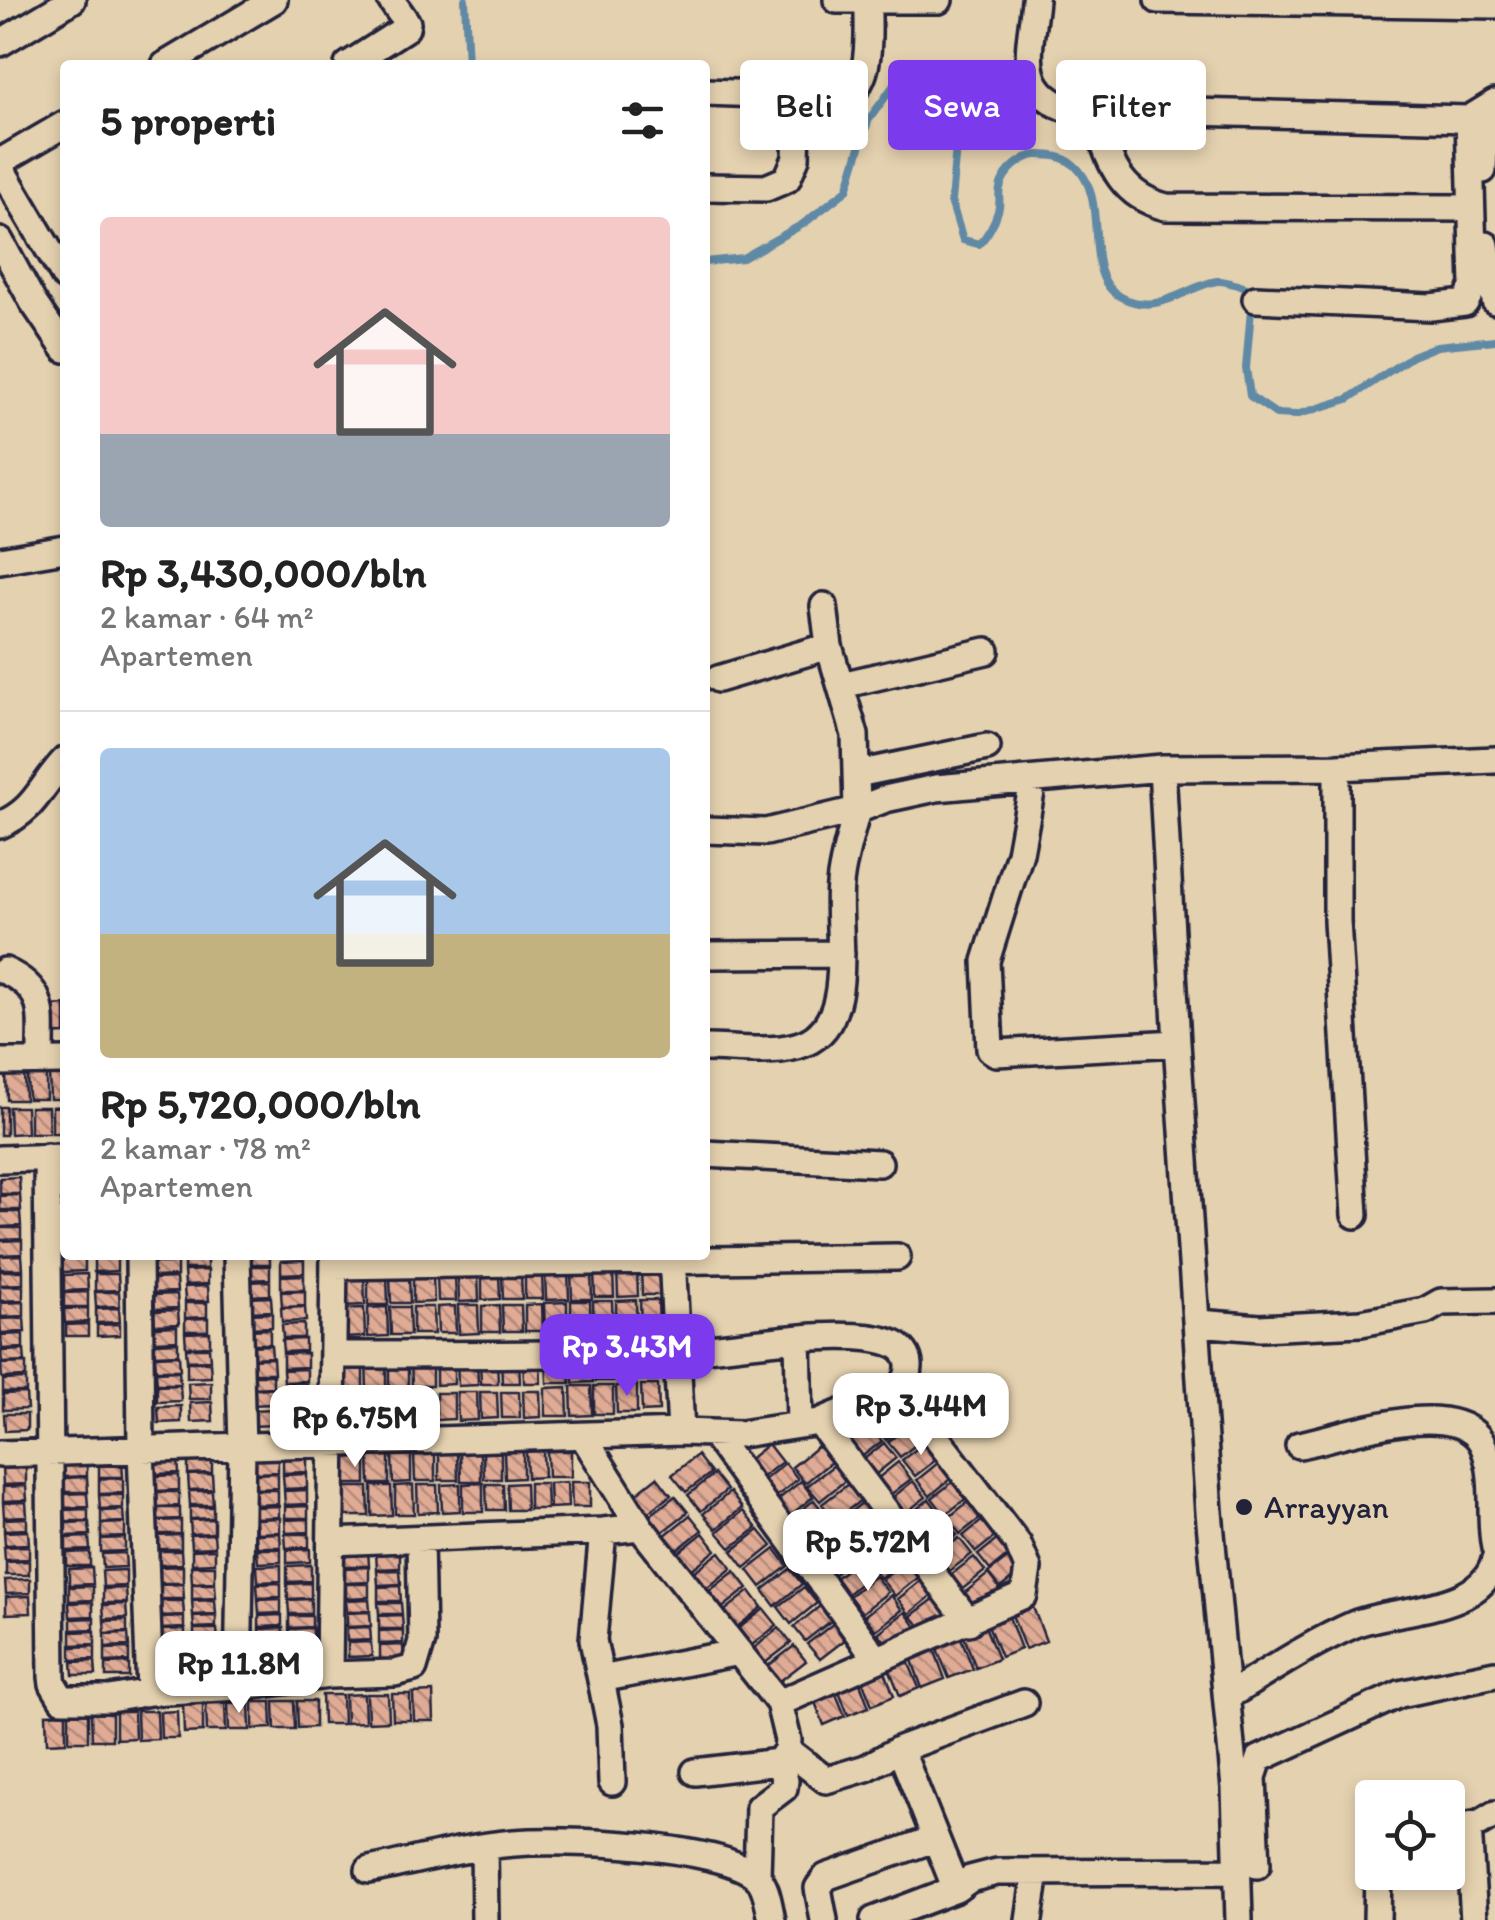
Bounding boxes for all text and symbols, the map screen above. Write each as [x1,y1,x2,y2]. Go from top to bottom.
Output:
chip: Beli [740,60,868,150]
chip: Sewa [888,60,1036,150]
chip: Filter [1056,60,1206,150]
icon: filters [615,93,670,148]
text: 5 properti [100,95,276,146]
icon: home [295,282,475,462]
text: Rp 3,430,000/bln [100,547,427,598]
text: 2 kamar · 64 m² [100,598,314,636]
text: Apartemen [100,636,253,674]
icon: home [295,813,475,993]
text: Rp 5,720,000/bln [100,1078,421,1129]
text: 2 kamar · 78 m² [100,1129,311,1167]
text: Apartemen [100,1167,253,1205]
pin: Rp 3.43M [524,1314,730,1399]
text: Rp 3.43M [562,1327,692,1365]
pin: Rp 3.44M [818,1373,1024,1458]
pin: Rp 6.75M [252,1385,458,1470]
text: Rp 3.44M [855,1386,987,1424]
text: Rp 6.75M [292,1398,418,1436]
place label: Arrayyan [1264,1488,1389,1526]
marker: Arrayyan [1233,1496,1255,1518]
pin: Rp 5.72M [765,1509,971,1594]
text: Rp 5.72M [805,1522,931,1560]
pin: Rp 11.8M [136,1631,342,1716]
text: Rp 11.8M [177,1644,301,1682]
map controls [1355,1780,1465,1890]
button: locate [1355,1780,1465,1890]

